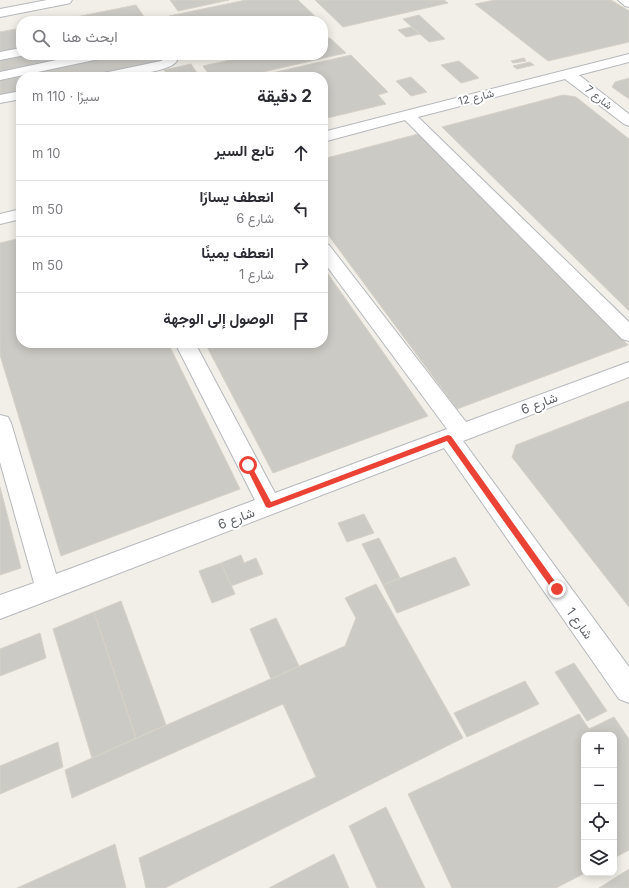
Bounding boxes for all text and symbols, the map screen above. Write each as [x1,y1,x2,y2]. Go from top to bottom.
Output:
search box [16,16,328,60]
icon: search [30,27,52,49]
text: ابحث هنا [62,27,118,46]
street label: شارع 7 [582,82,616,113]
text: 2 دقيقة [257,86,312,106]
street label: شارع 12 [457,86,496,109]
text: سيرًا · 110 m [32,88,99,104]
text: تابع السير [215,141,274,160]
icon: ahead [290,142,312,164]
text: 10 m [32,145,61,161]
text: انعطف يسارًا [199,187,274,206]
icon: left [290,198,312,220]
text: 50 m [32,201,63,217]
text: شارع 6 [236,210,274,226]
text: انعطف يمينًا [201,243,274,262]
icon: right [290,254,312,276]
text: 50 m [32,257,63,273]
text: شارع 1 [239,266,274,282]
text: الوصول إلى الوجهة [163,309,274,328]
icon: arrive [290,310,312,332]
street label: شارع 6 [518,389,560,419]
route start [239,456,257,474]
street label: شارع 6 [215,504,257,534]
route end [548,580,566,598]
street label: شارع 1 [562,604,597,643]
map controls [581,732,617,876]
button: + [581,732,617,768]
button: − [581,768,617,804]
button: locate [581,804,617,840]
button: layers [581,840,617,876]

